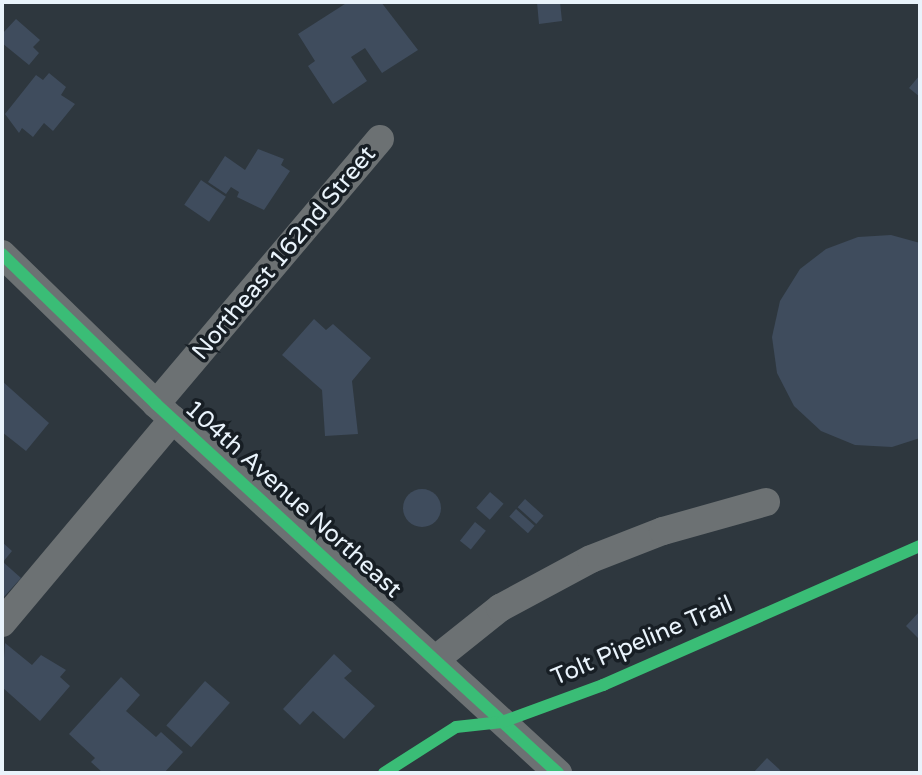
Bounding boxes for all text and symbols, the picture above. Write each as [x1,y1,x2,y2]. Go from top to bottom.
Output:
street label: Northeast 162nd Street [186,140,382,366]
street label: 104th Avenue Northeast [179,394,407,604]
street label: Tolt Pipeline Trail [547,590,737,692]

